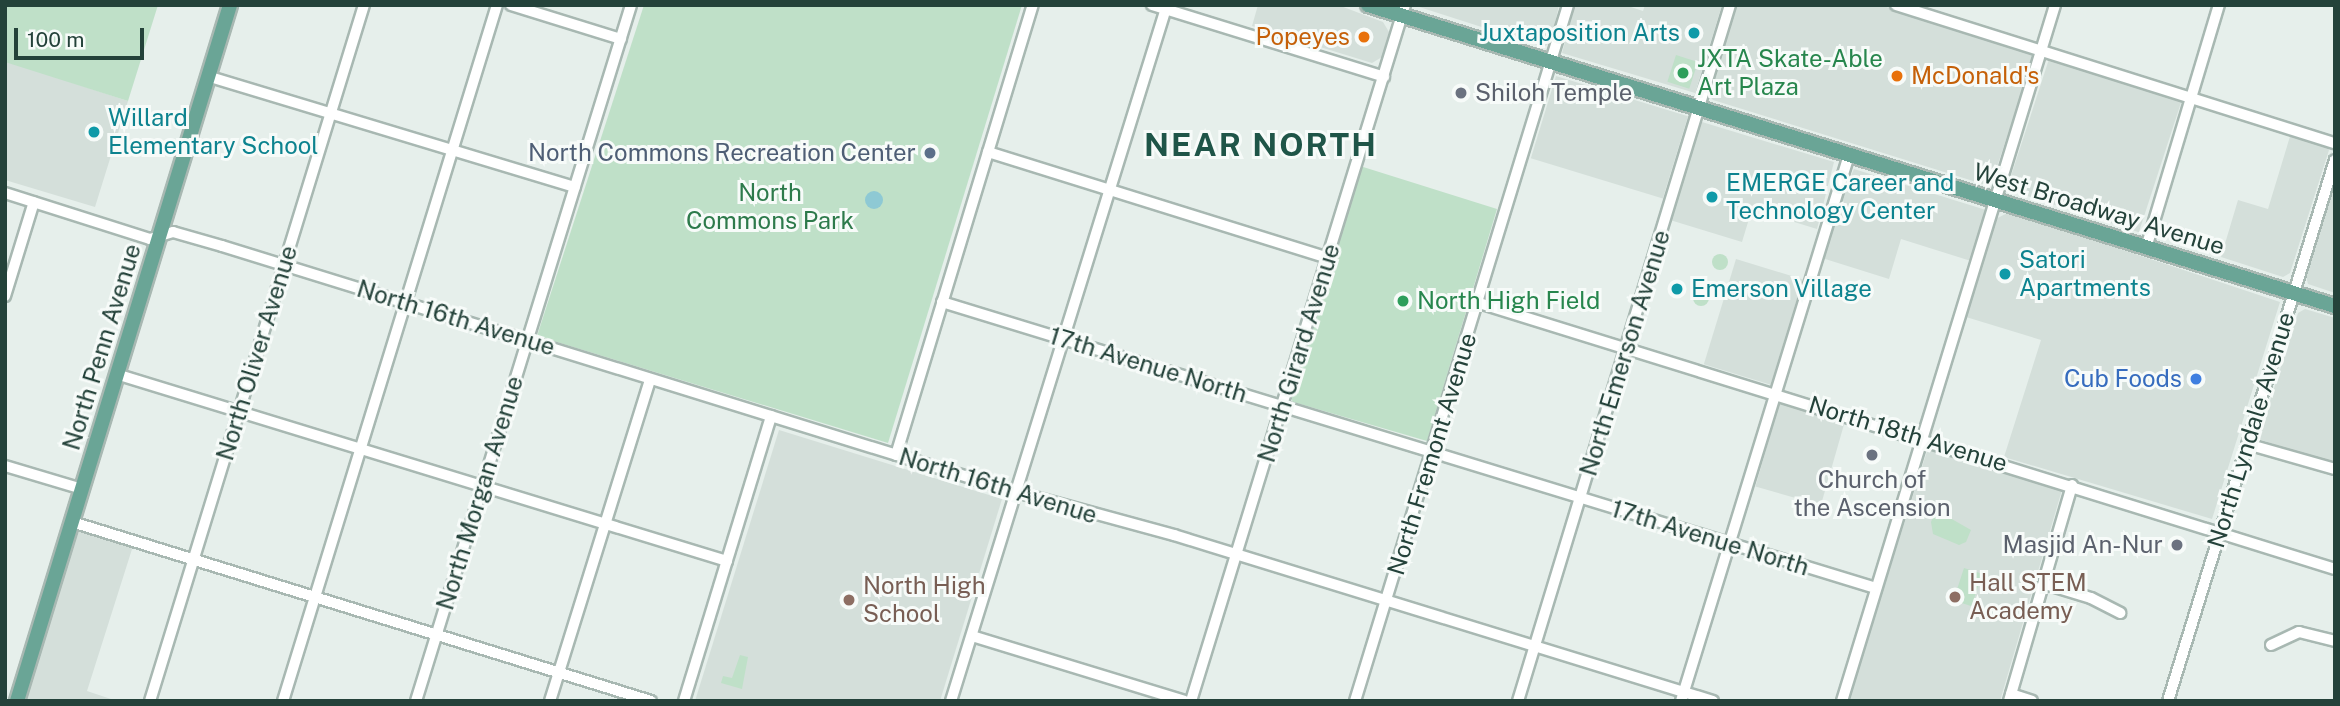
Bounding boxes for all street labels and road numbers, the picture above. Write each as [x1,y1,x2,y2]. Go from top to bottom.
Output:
street label: West Broadway Avenue [1970,157,2228,261]
street label: North Emerson Avenue [1574,227,1676,479]
street label: North Penn Avenue [57,240,147,454]
street label: North Girard Avenue [1252,240,1346,466]
street label: North Oliver Avenue [211,242,303,464]
street label: North 16th Avenue [353,274,559,362]
street label: North Lyndale Avenue [2201,309,2301,551]
street label: 17th Avenue North [1046,321,1250,409]
street label: North Fremont Avenue [1381,329,1483,579]
street label: North Morgan Avenue [431,373,529,613]
street label: North 18th Avenue [1805,390,2011,478]
street label: North 16th Avenue [895,442,1101,530]
street label: 17th Avenue North [1608,494,1812,582]

